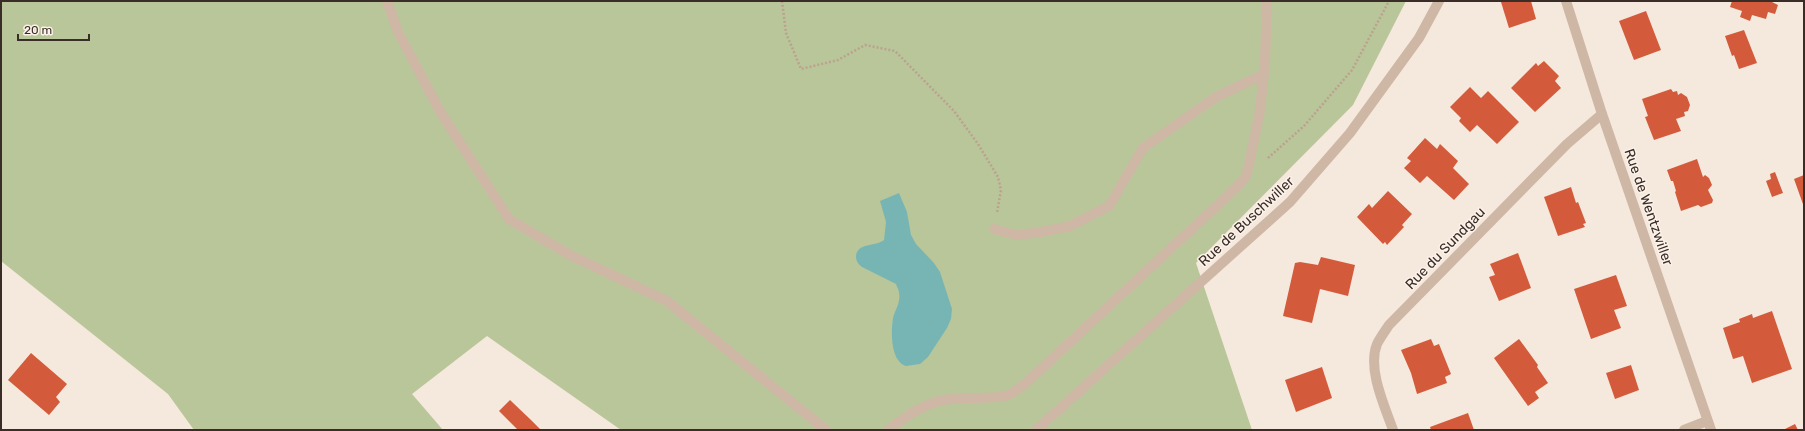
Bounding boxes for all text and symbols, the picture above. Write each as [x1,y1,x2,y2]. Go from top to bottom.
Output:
scale bar [18,16,89,42]
text: 20 m [24,23,52,37]
street label: Rue de Wentzwiller [1621,146,1677,269]
street label: Rue de Buschwiller [1195,172,1298,270]
street label: Rue du Sundgau [1402,204,1489,293]

